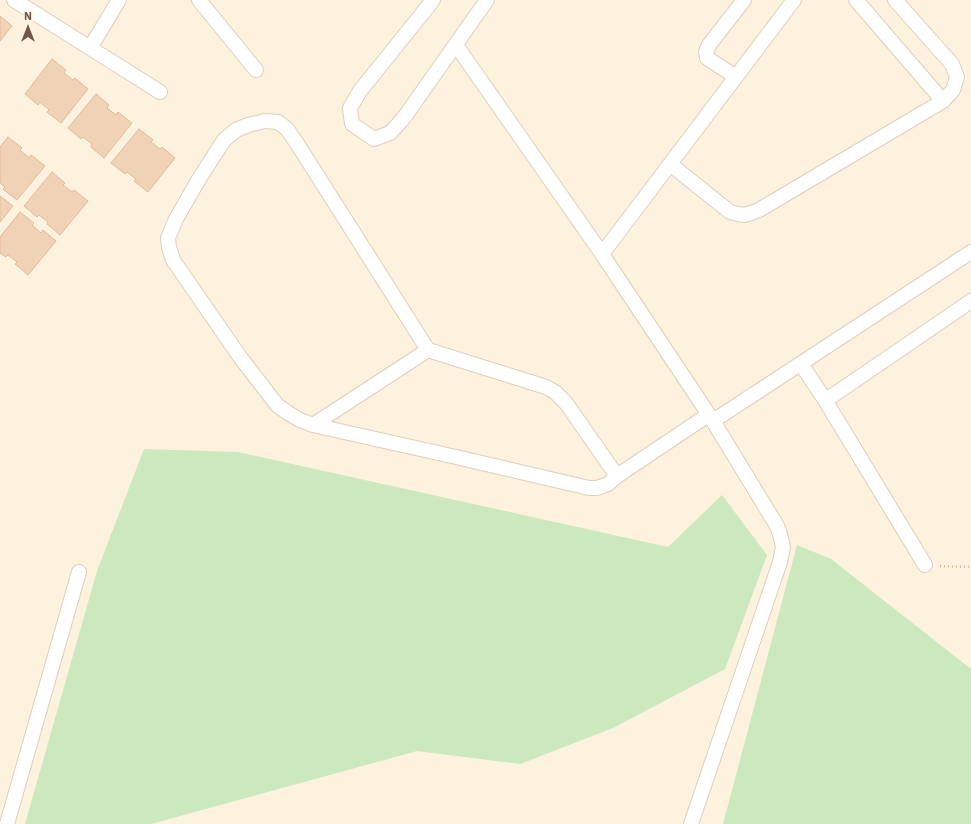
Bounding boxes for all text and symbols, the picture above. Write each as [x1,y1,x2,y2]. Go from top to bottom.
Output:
north arrow [8,8,48,48]
text: N [24,9,32,23]

